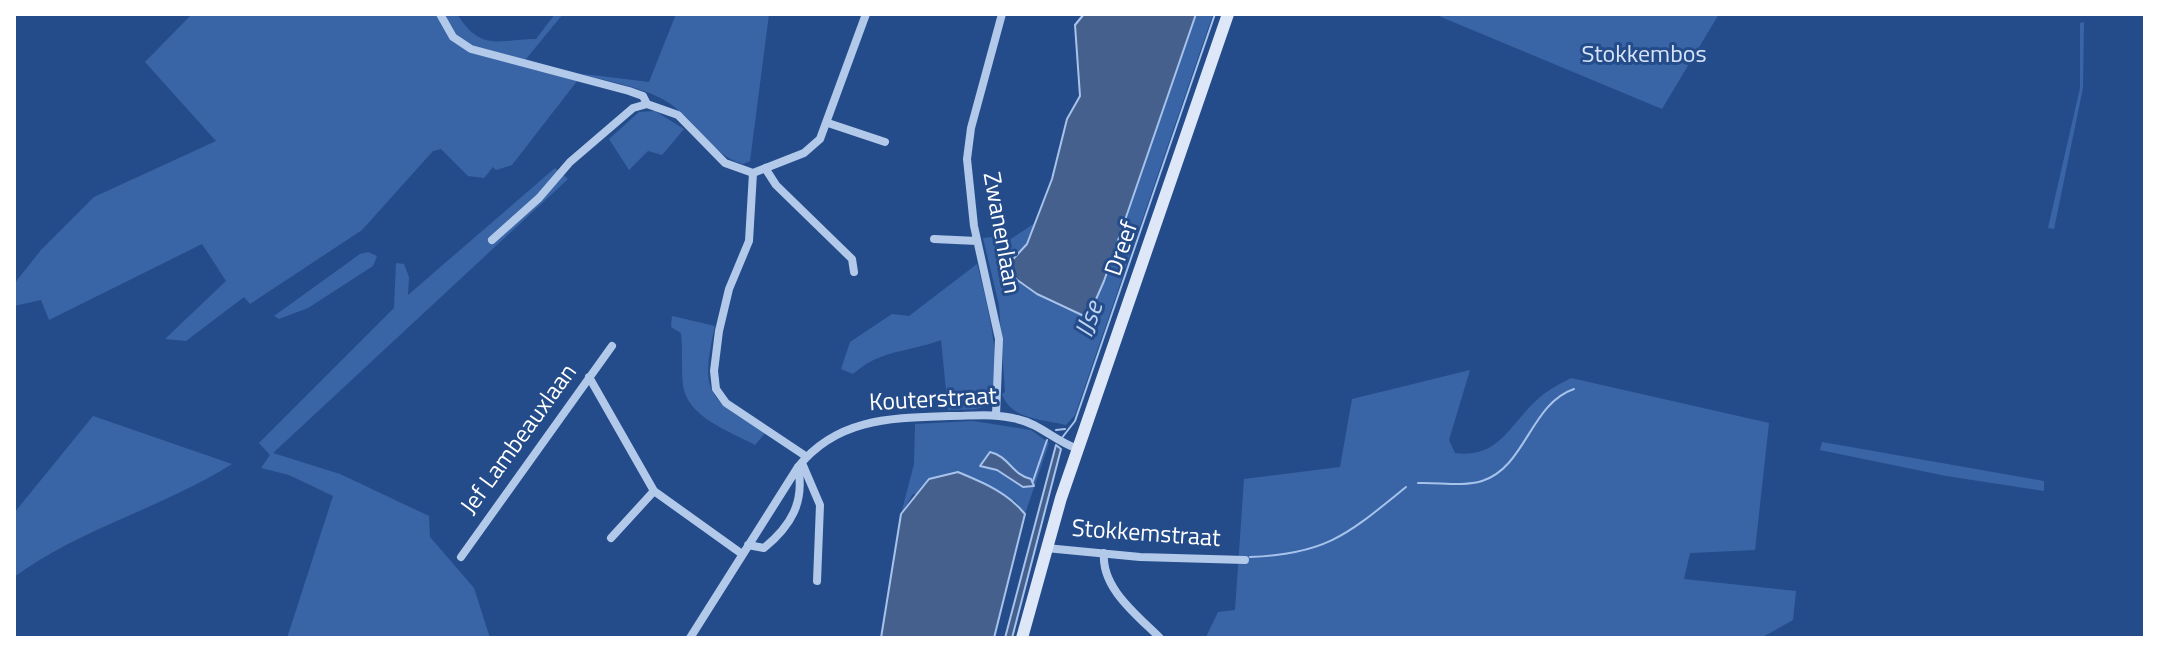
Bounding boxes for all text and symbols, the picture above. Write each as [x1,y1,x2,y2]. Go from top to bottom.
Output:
park label: Stokkembos [1581,42,1707,70]
street label: Zwanenlaan [975,170,1025,296]
street label: Dreef [1100,218,1146,280]
water label: IJse [1070,298,1112,342]
street label: Jef Lambeauxlaan [456,359,584,521]
street label: Kouterstraat [868,383,998,419]
street label: Stokkemstraat [1071,515,1221,555]

